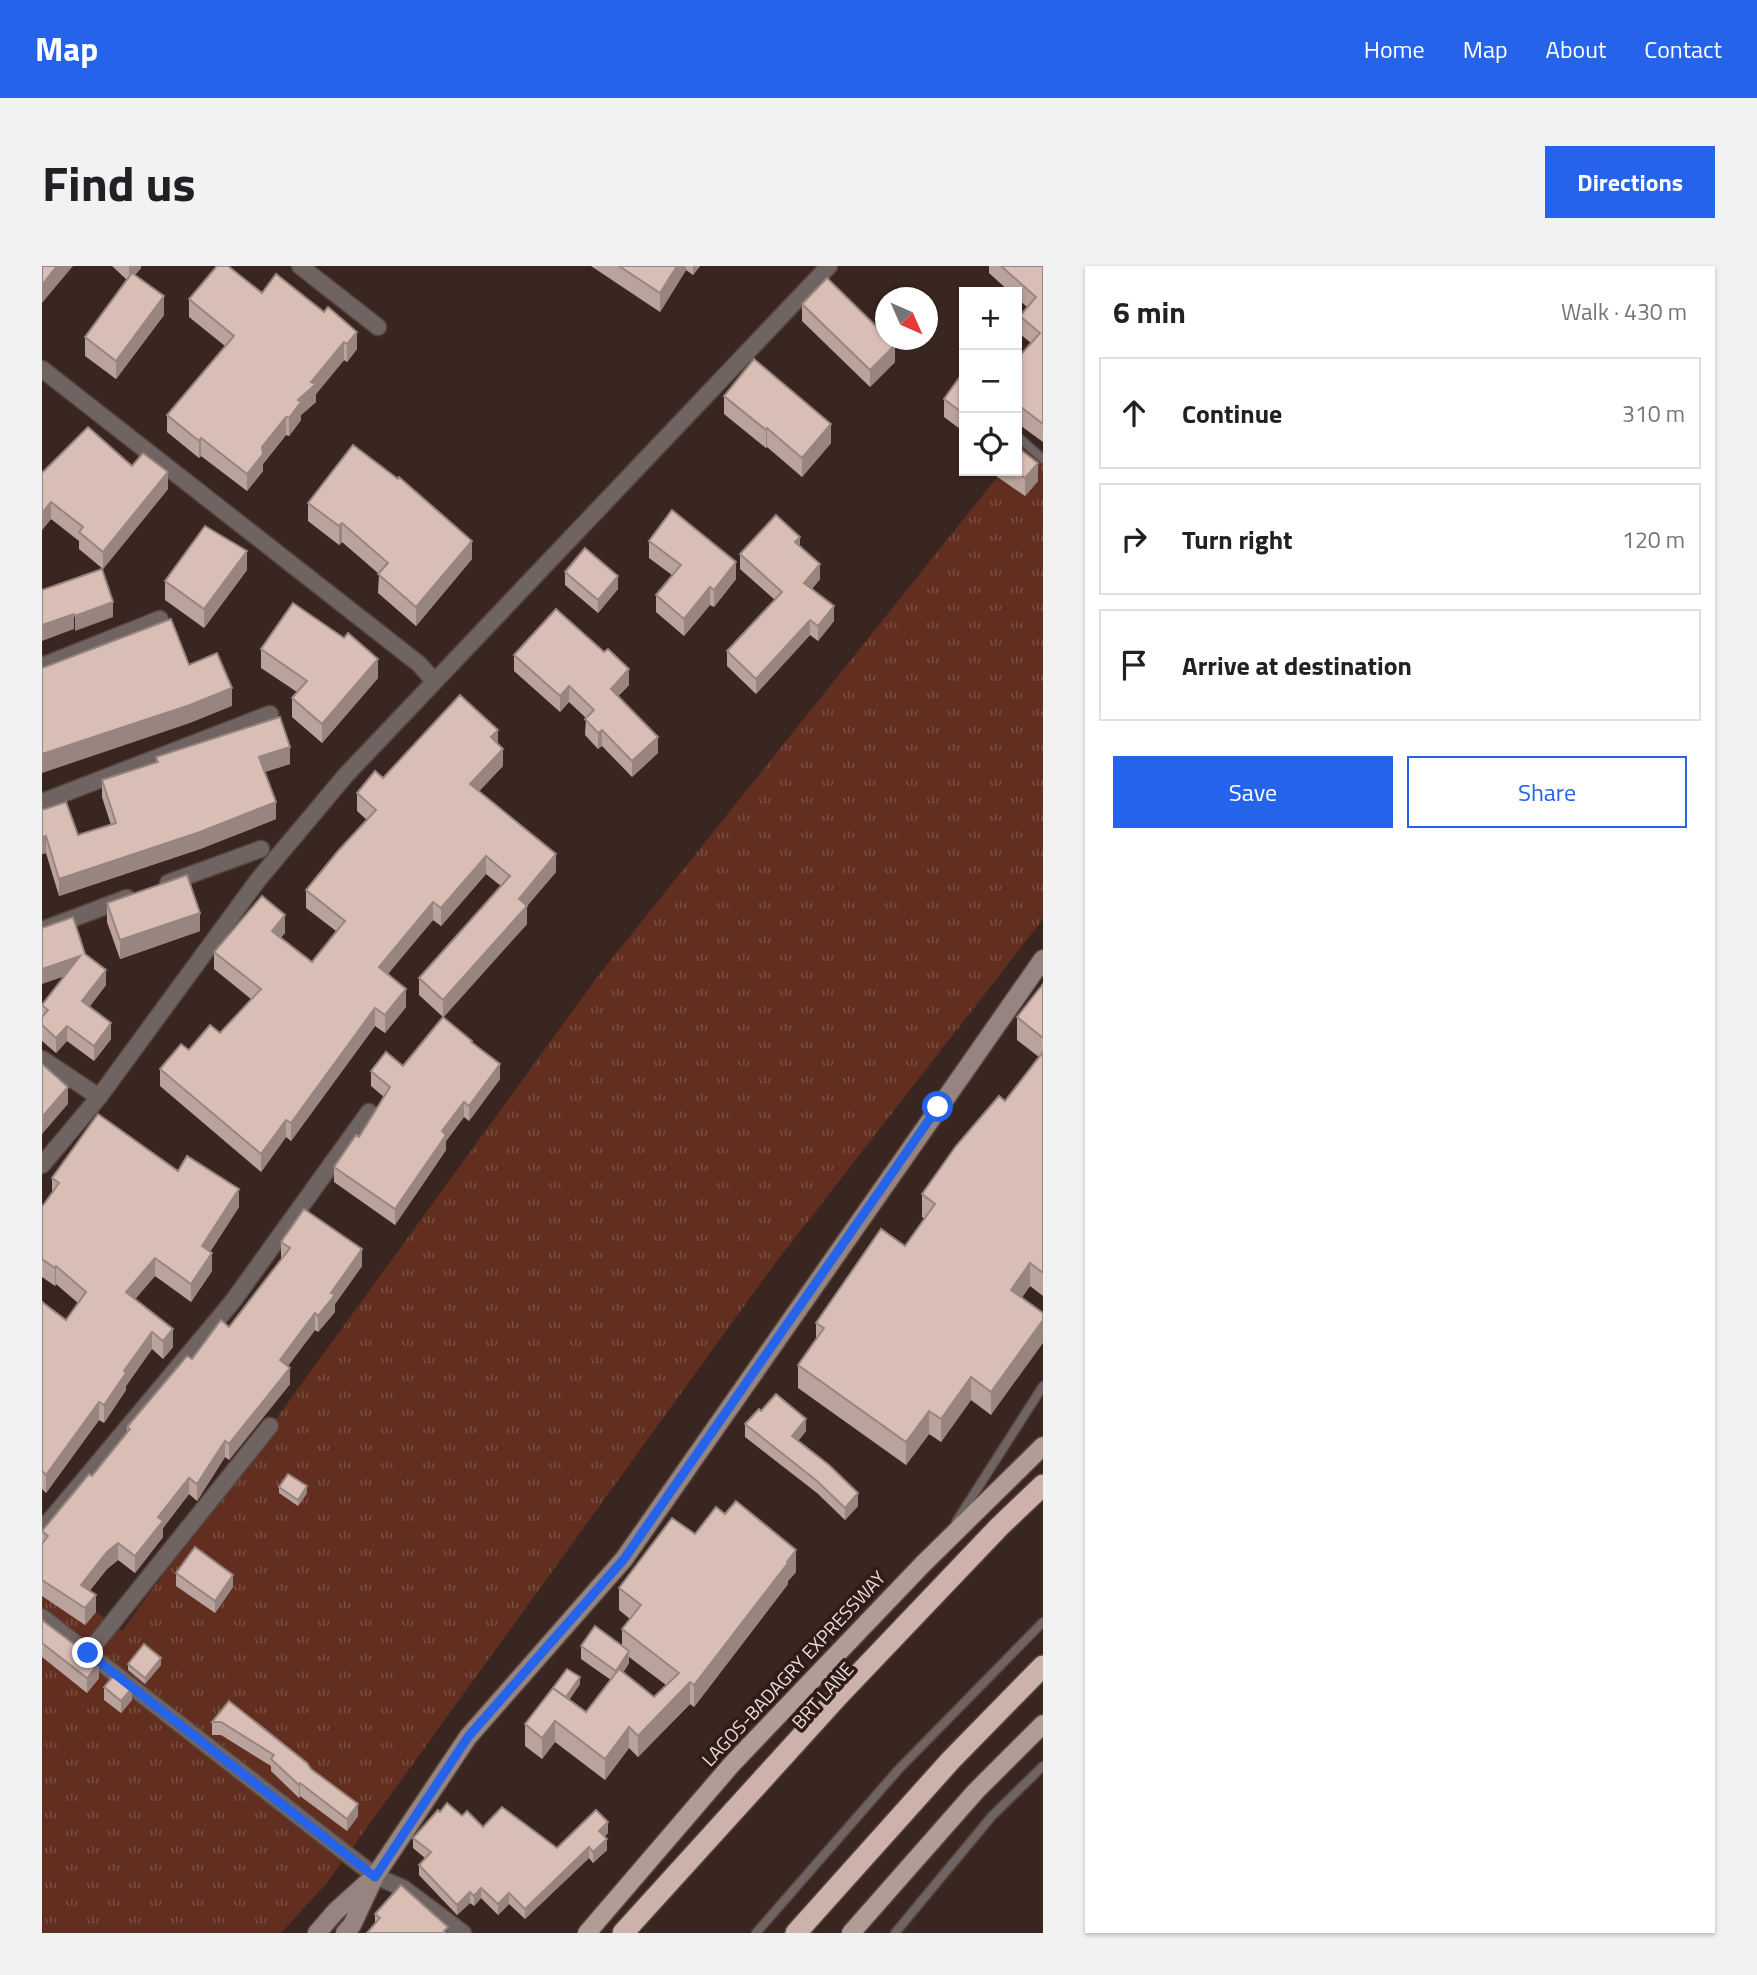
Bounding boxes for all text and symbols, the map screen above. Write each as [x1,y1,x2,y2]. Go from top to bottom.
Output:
text: Map [35,24,98,74]
text: Home [1364,31,1425,67]
text: Map [1463,31,1508,67]
text: About [1546,31,1606,67]
text: Contact [1644,31,1722,67]
text: Find us [42,145,196,220]
button: Directions [1545,146,1715,218]
north arrow [875,287,938,350]
map controls [959,287,1022,476]
button: + [959,287,1022,350]
text: 6 min [1113,289,1186,335]
text: Walk · 430 m [1561,294,1687,329]
button: − [959,350,1022,413]
icon: ahead [1115,394,1153,432]
text: Continue [1182,394,1282,433]
text: 310 m [1622,396,1685,431]
button: locate [959,413,1022,476]
icon: right [1115,520,1153,558]
text: Turn right [1182,520,1293,559]
text: 120 m [1622,522,1685,557]
icon: arrive [1115,646,1153,684]
text: Arrive at destination [1182,646,1412,685]
button: Save [1113,756,1393,828]
button: Share [1407,756,1687,828]
route start [922,1091,953,1122]
street label: LAGOS-BADAGRY EXPRESSWAY [694,1563,892,1772]
route end [72,1637,103,1668]
street label: BRT LANE [784,1655,860,1735]

